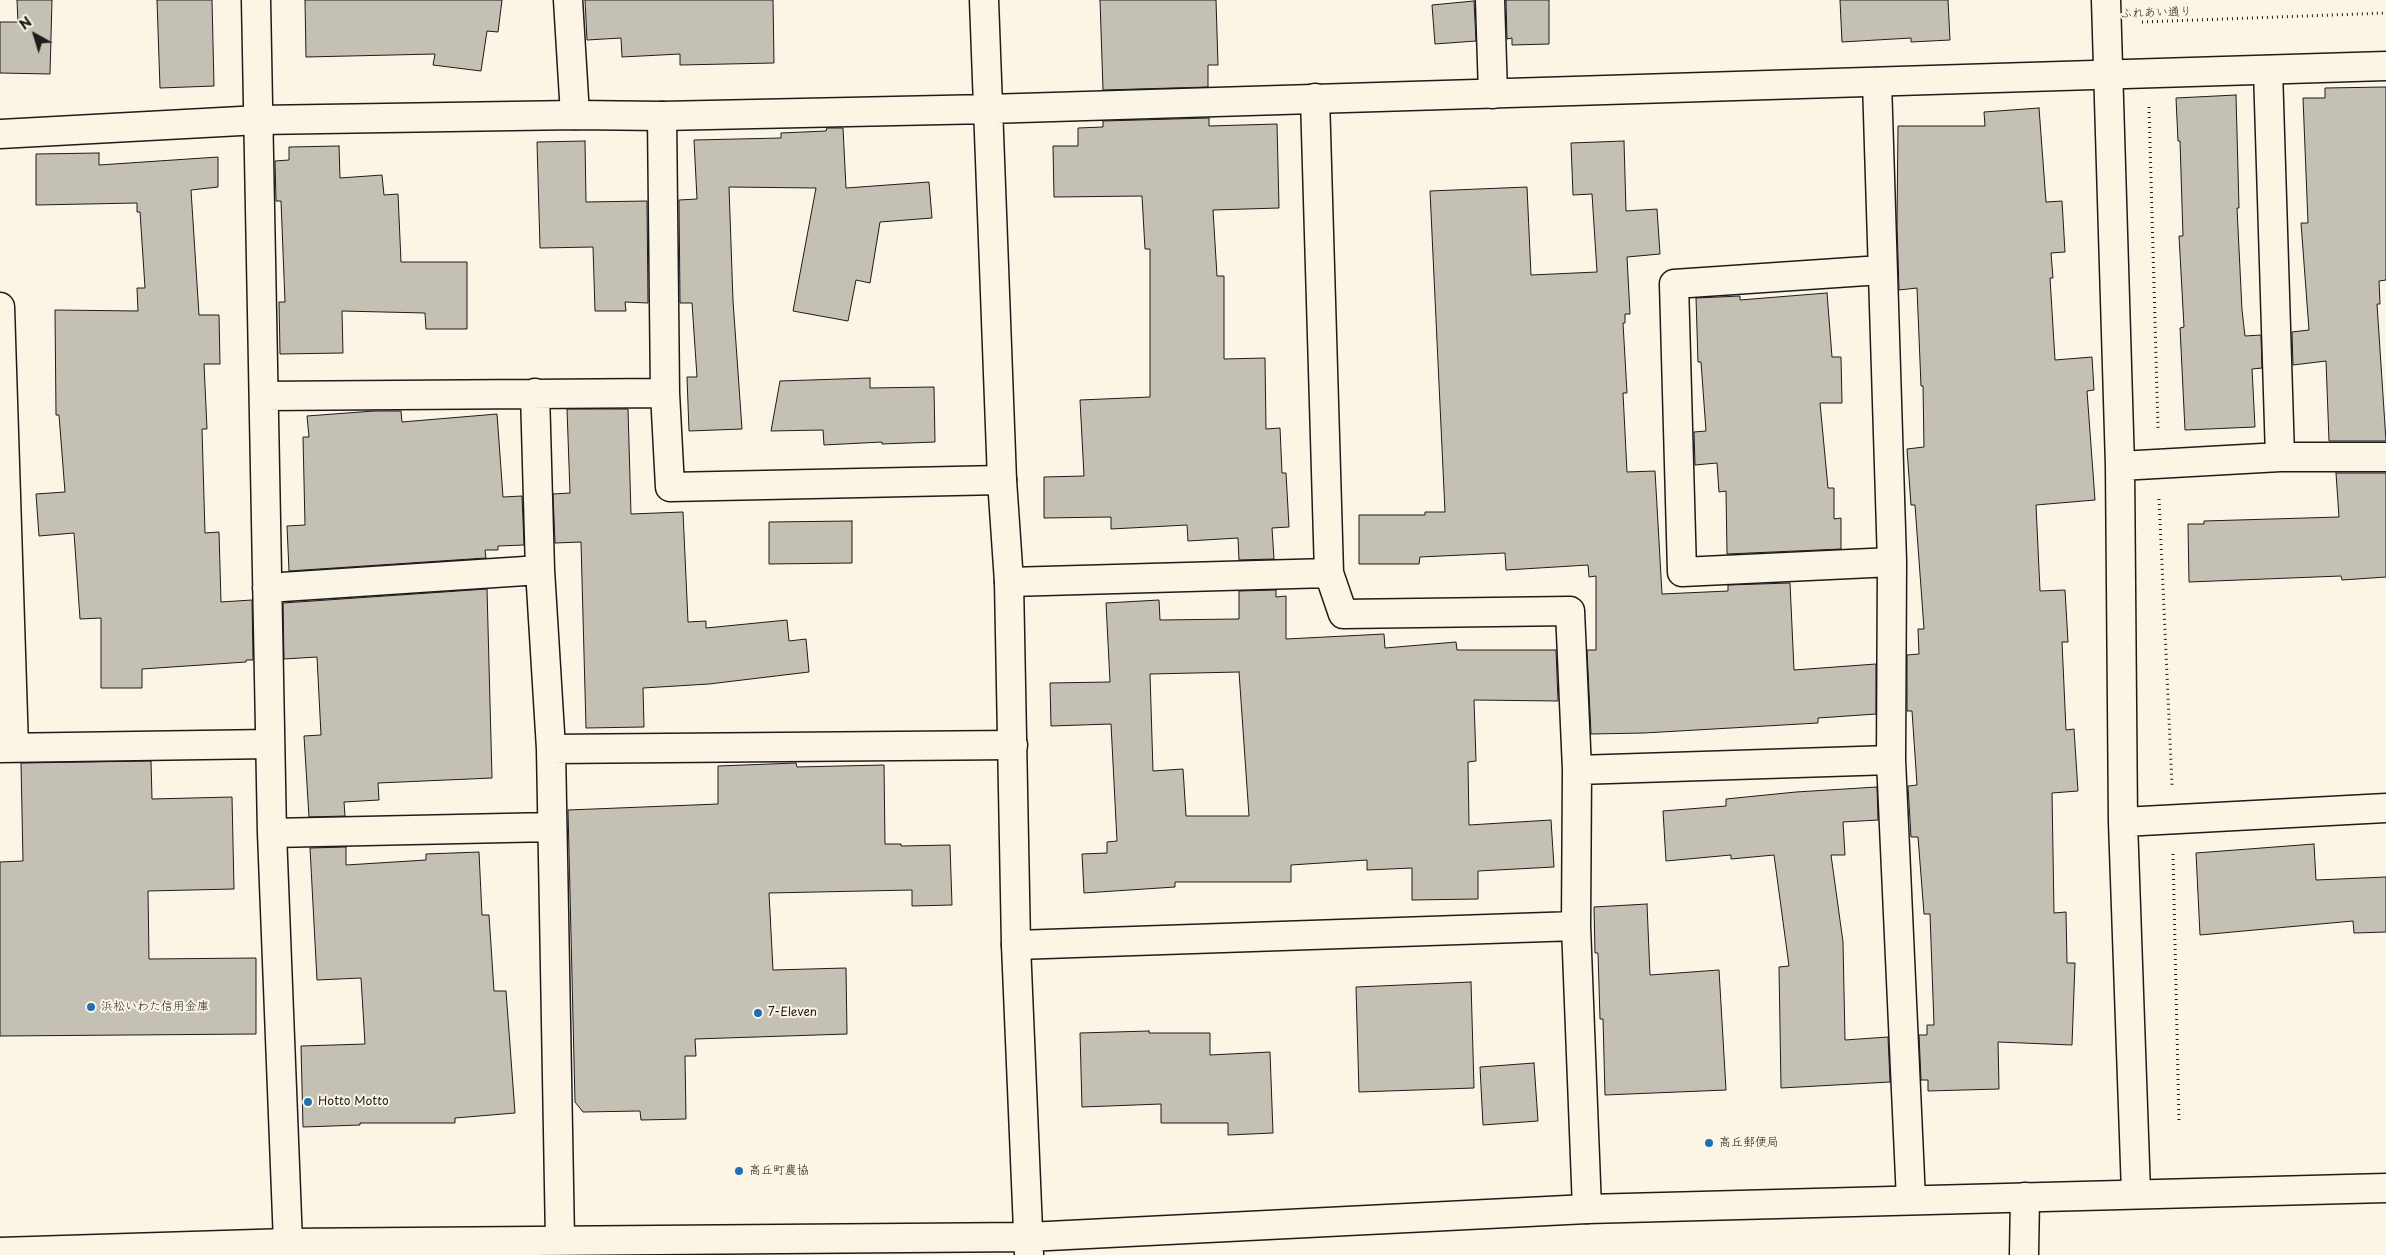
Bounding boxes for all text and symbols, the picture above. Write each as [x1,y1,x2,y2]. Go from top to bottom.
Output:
street label: ふれあい通り [2120,5,2192,21]
north arrow [10,10,60,60]
text: N [14,11,36,35]
place label: 浜松いわた信用金庫 [101,1000,209,1014]
marker: 浜松いわた信用金庫 [85,1001,97,1013]
place label: 7-Eleven [768,1006,817,1020]
marker: 7-Eleven [752,1007,764,1019]
place label: Hotto Motto [318,1095,389,1109]
marker: Hotto Motto [302,1096,314,1108]
place label: 高丘郵便局 [1719,1136,1779,1150]
marker: 高丘郵便局 [1703,1137,1715,1149]
place label: 高丘町農協 [749,1164,809,1178]
marker: 高丘町農協 [733,1165,745,1177]

